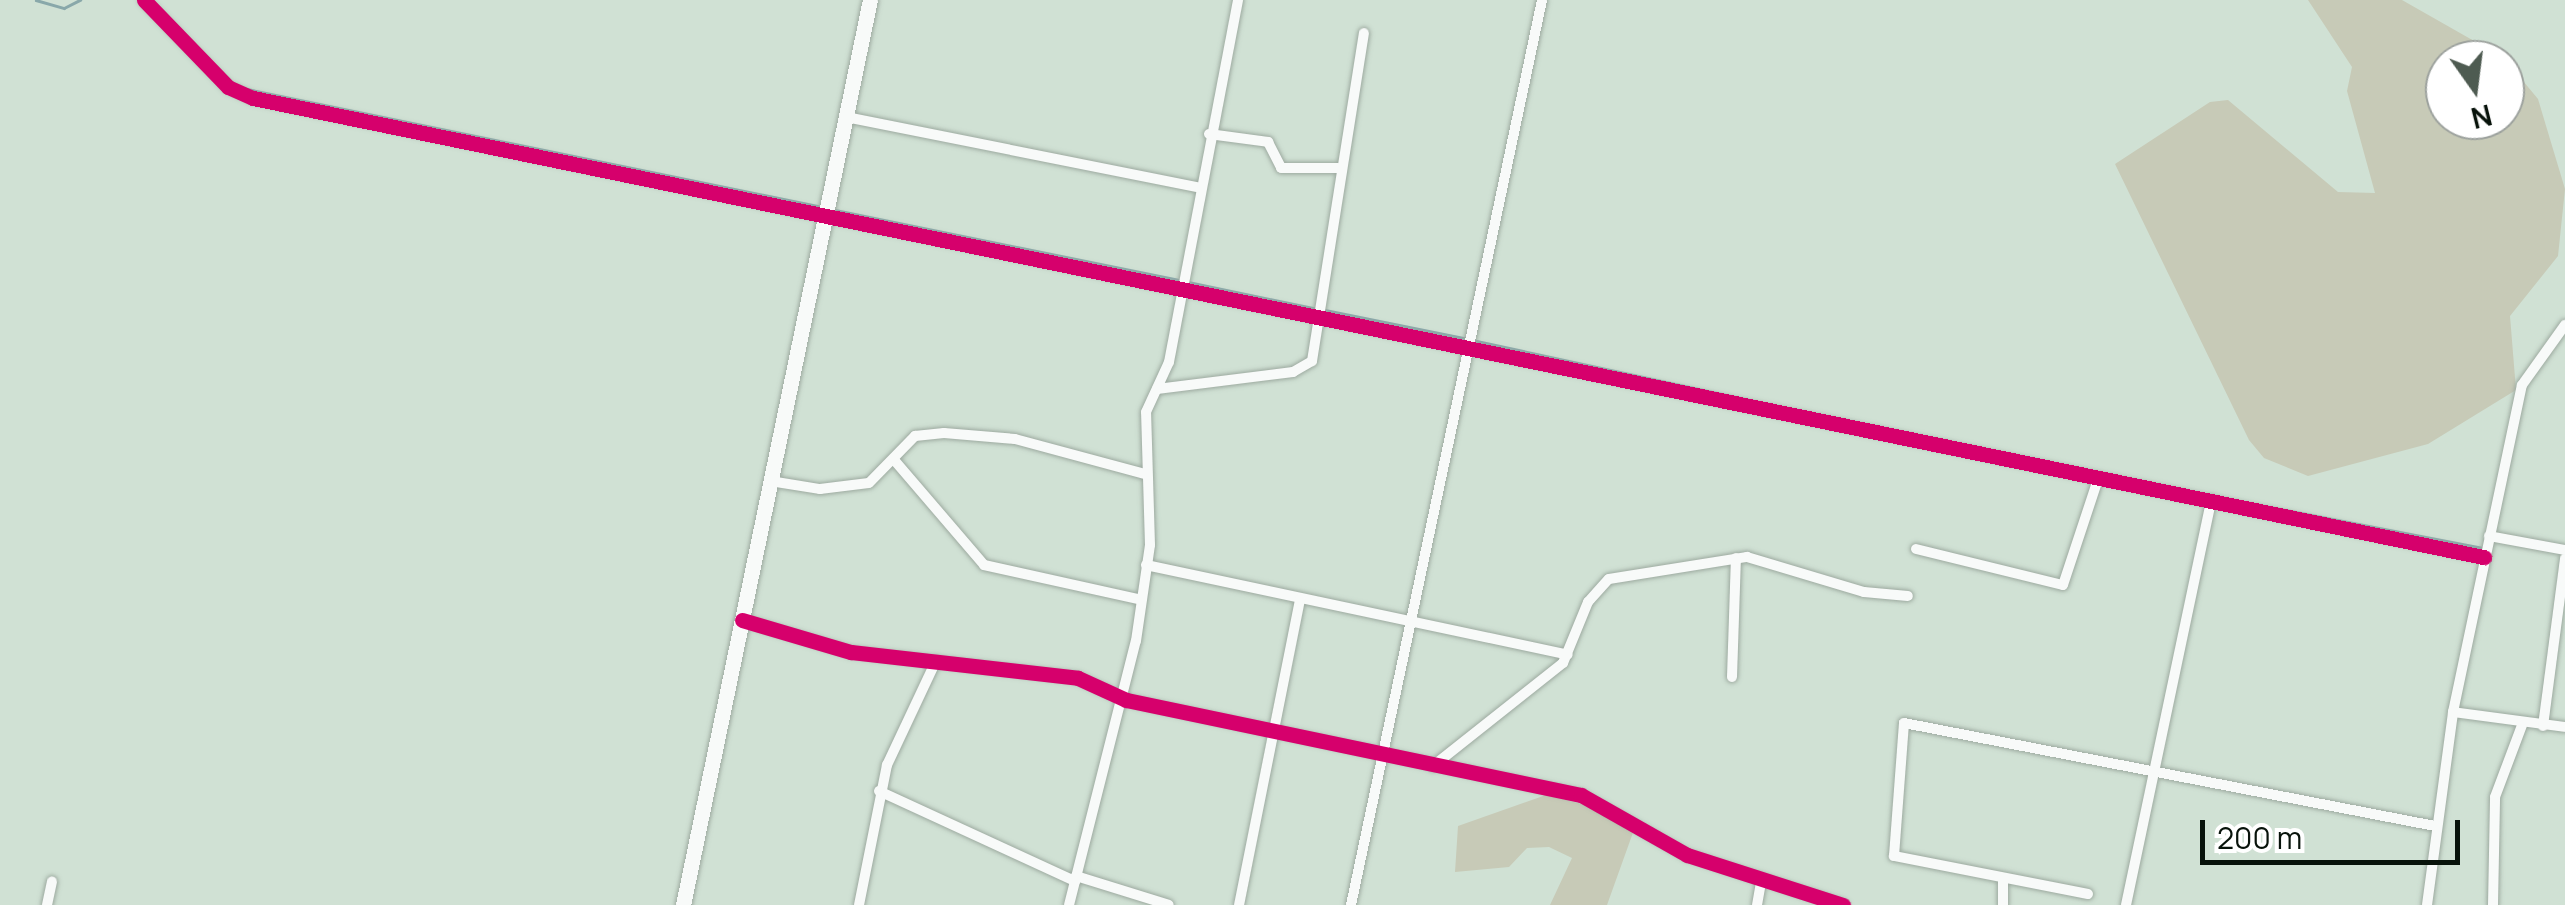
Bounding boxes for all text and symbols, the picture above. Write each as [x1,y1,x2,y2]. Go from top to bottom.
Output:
north arrow [2425,40,2525,140]
text: N [2467,96,2496,138]
scale bar [2205,800,2465,862]
text: 200 m [2217,817,2302,858]

